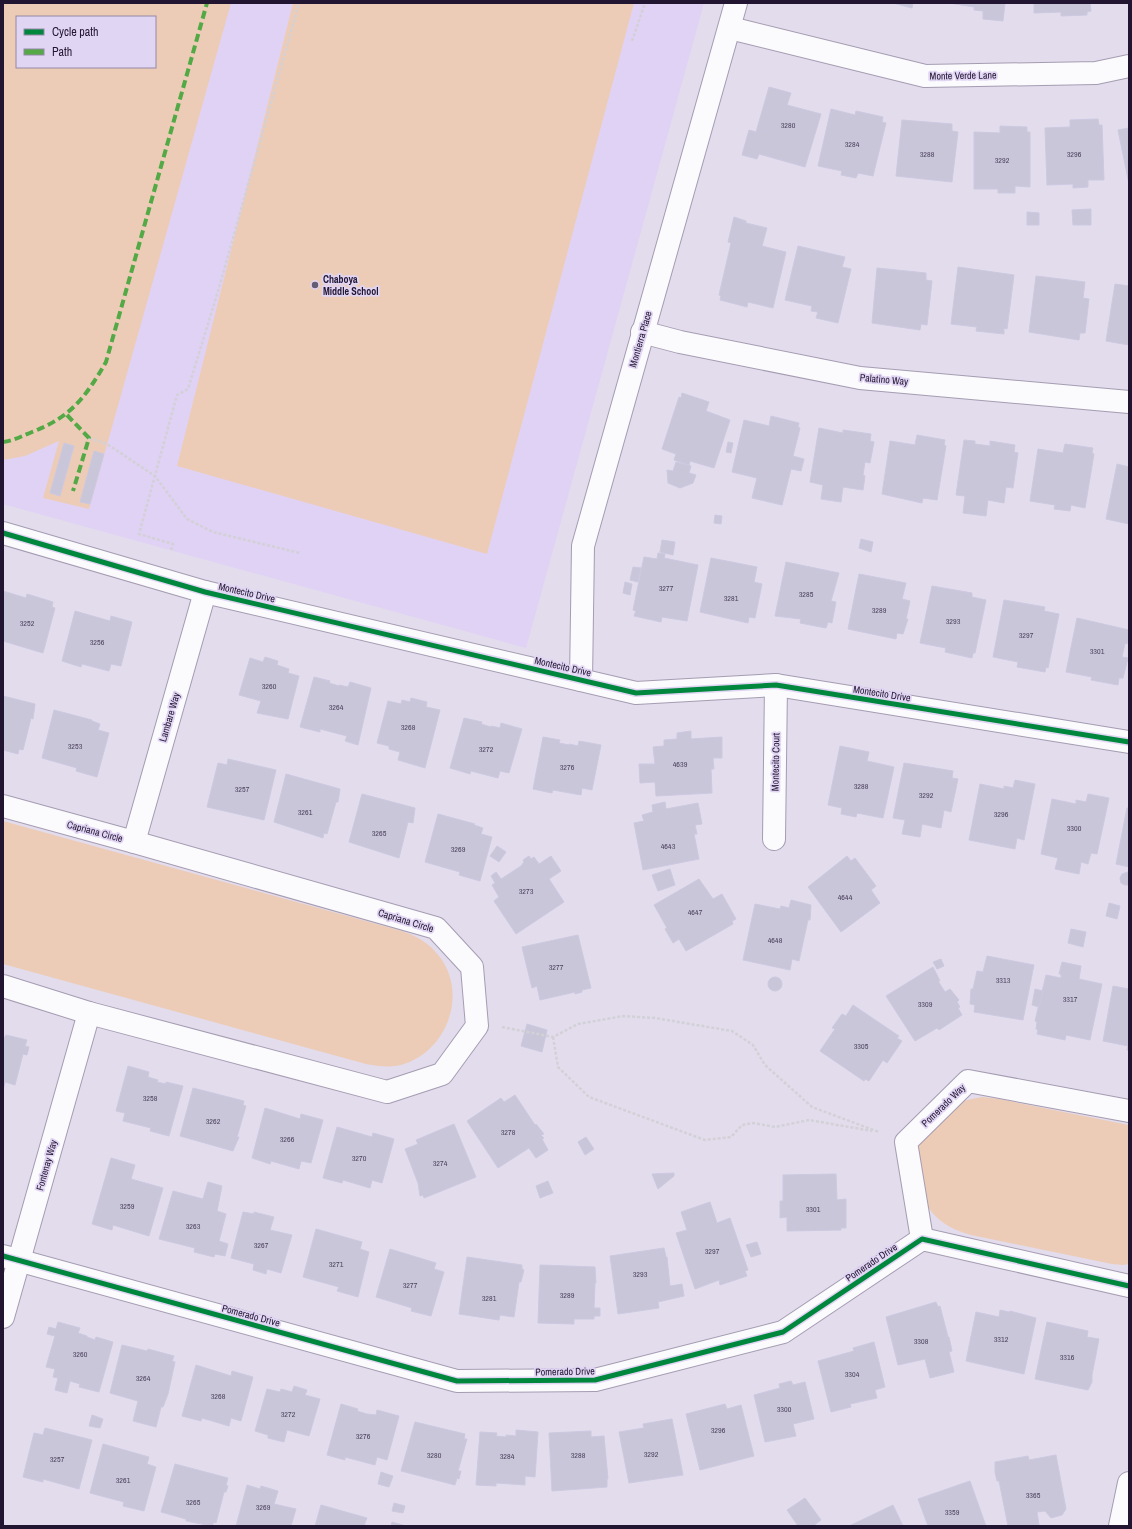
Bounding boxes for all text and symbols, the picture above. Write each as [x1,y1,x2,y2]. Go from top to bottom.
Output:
legend [16,16,156,68]
text: Cycle path [52,24,99,40]
text: Path [52,44,72,60]
street label: Monte Verde Lane [929,68,997,83]
house number: 3280 [781,120,796,130]
house number: 3284 [845,139,860,149]
house number: 3288 [920,149,935,159]
house number: 3296 [1067,149,1082,159]
house number: 3292 [995,155,1010,165]
place label: Chaboya Middle School [323,273,379,298]
marker: Chaboya Middle School [310,280,320,290]
street label: Montierra Place [626,309,655,369]
street label: Palatino Way [859,371,910,388]
street label: Montecito Drive [217,580,277,605]
house number: 3277 [659,583,674,593]
house number: 3285 [799,589,814,599]
house number: 3281 [724,593,739,603]
house number: 3289 [872,605,887,615]
house number: 3293 [946,616,961,626]
house number: 3252 [20,618,35,628]
house number: 3297 [1019,630,1034,640]
house number: 3256 [90,637,105,647]
house number: 3301 [1090,646,1105,656]
street label: Montecito Drive [533,654,593,679]
house number: 3260 [262,681,277,691]
street label: Montecito Drive [852,683,912,705]
street label: Lambare Way [156,690,183,743]
house number: 3264 [329,702,344,712]
house number: 3268 [401,722,416,732]
street label: Montecito Court [768,732,783,791]
house number: 3253 [68,741,83,751]
house number: 3272 [479,744,494,754]
house number: 4639 [673,759,688,769]
house number: 3276 [560,762,575,772]
house number: 3288 [854,781,869,791]
house number: 3257 [235,784,250,794]
house number: 3292 [919,790,934,800]
house number: 3261 [298,807,313,817]
house number: 3296 [994,809,1009,819]
street label: Capriana Circle [65,818,125,845]
house number: 3300 [1067,823,1082,833]
house number: 3265 [372,828,387,838]
house number: 4643 [661,841,676,851]
house number: 3269 [451,844,466,854]
house number: 3273 [519,886,534,896]
house number: 4644 [838,892,853,902]
street label: Capriana Circle [376,906,436,935]
house number: 4647 [688,907,703,917]
house number: 4648 [768,935,783,945]
house number: 3277 [549,962,564,972]
house number: 3313 [996,975,1011,985]
house number: 3317 [1063,994,1078,1004]
house number: 3309 [918,999,933,1009]
house number: 3305 [854,1041,869,1051]
street label: Pomerado Way [919,1081,969,1130]
house number: 3258 [143,1093,158,1103]
house number: 3262 [206,1116,221,1126]
house number: 3278 [501,1127,516,1137]
house number: 3266 [280,1134,295,1144]
street label: Fontenay Way [33,1137,60,1192]
house number: 3270 [352,1153,367,1163]
house number: 3274 [433,1158,448,1168]
house number: 3259 [120,1201,135,1211]
house number: 3301 [806,1204,821,1214]
house number: 3263 [186,1221,201,1231]
house number: 3267 [254,1240,269,1250]
street label: Pomerado Drive [843,1240,900,1284]
house number: 3297 [705,1246,720,1256]
house number: 3271 [329,1259,344,1269]
house number: 3293 [633,1269,648,1279]
house number: 3277 [403,1280,418,1290]
house number: 3289 [560,1290,575,1300]
house number: 3281 [482,1293,497,1303]
street label: Pomerado Drive [220,1301,282,1330]
house number: 3312 [994,1334,1009,1344]
house number: 3308 [914,1336,929,1346]
house number: 3260 [73,1349,88,1359]
house number: 3316 [1060,1352,1075,1362]
street label: Pomerado Drive [535,1364,595,1379]
house number: 3304 [845,1369,860,1379]
house number: 3264 [136,1373,151,1383]
house number: 3268 [211,1391,226,1401]
house number: 3300 [777,1404,792,1414]
house number: 3272 [281,1409,296,1419]
house number: 3296 [711,1425,726,1435]
house number: 3276 [356,1431,371,1441]
house number: 3292 [644,1449,659,1459]
house number: 3280 [427,1450,442,1460]
house number: 3288 [571,1450,586,1460]
house number: 3284 [500,1451,515,1461]
house number: 3257 [50,1454,65,1464]
house number: 3261 [116,1475,131,1485]
house number: 3365 [1026,1490,1041,1500]
house number: 3265 [186,1497,201,1507]
house number: 3269 [256,1502,271,1512]
house number: 3359 [945,1507,960,1517]

